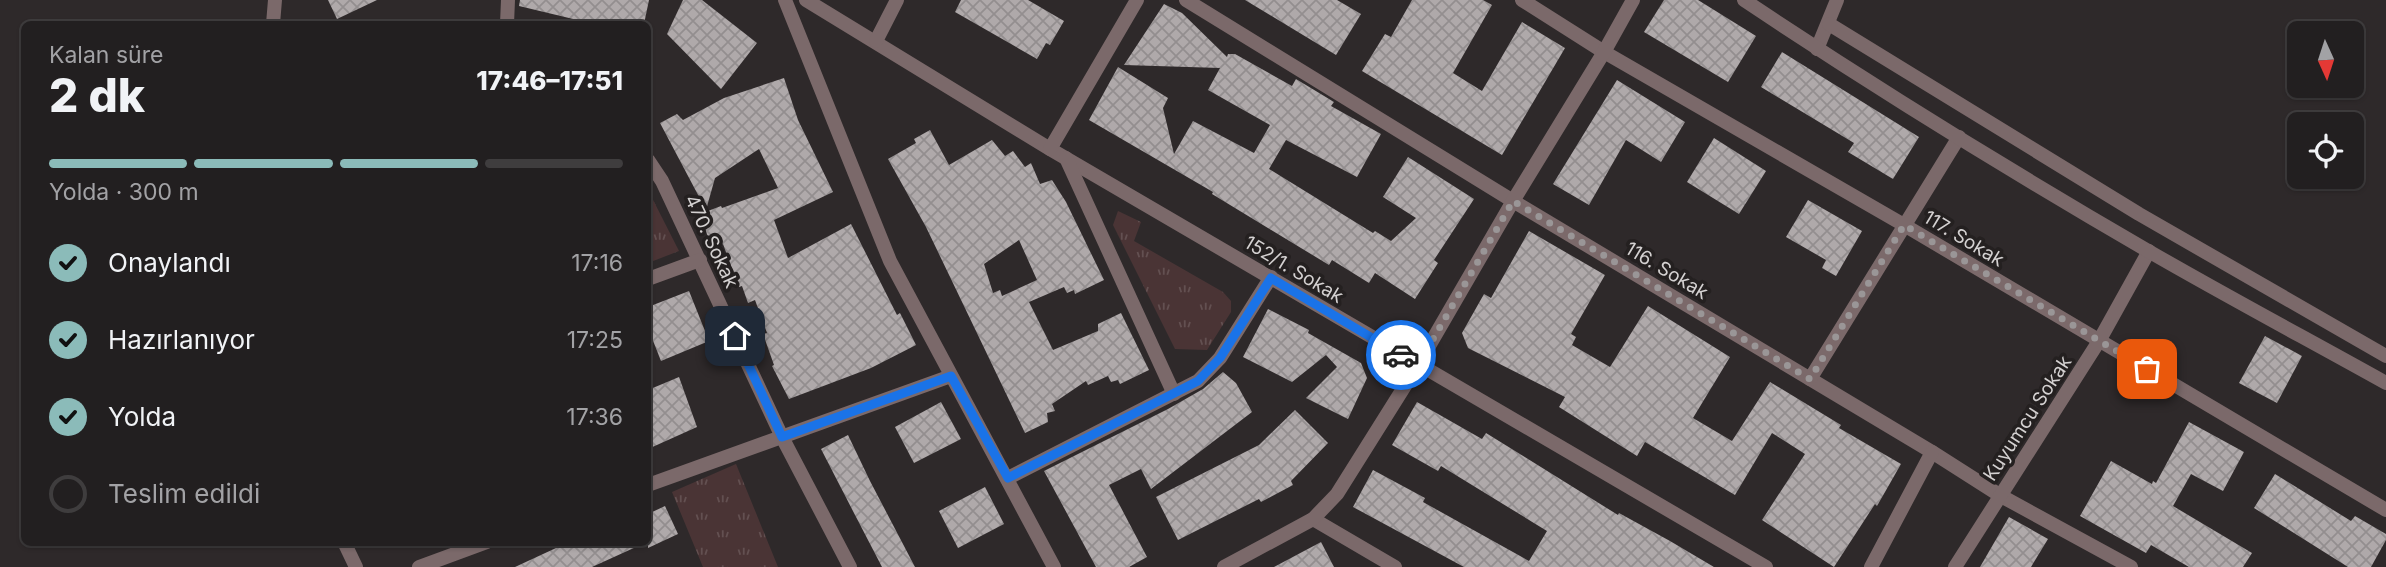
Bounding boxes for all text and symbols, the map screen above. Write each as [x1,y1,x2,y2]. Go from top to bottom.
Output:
north arrow [2287,21,2364,98]
map controls [2287,21,2364,189]
text: Kalan süre [49,41,163,69]
text: 17:46–17:51 [476,65,623,96]
text: 2 dk [49,67,145,123]
button: locate [2287,112,2364,189]
text: Yolda · 300 m [49,178,199,206]
street label: 470. Sokak [680,191,743,292]
street label: 117. Sokak [1919,205,2009,272]
street label: 152/1. Sokak [1240,231,1348,308]
street label: 116. Sokak [1621,237,1713,304]
icon: check [49,244,87,282]
text: Onaylandı [108,247,231,278]
text: 17:16 [571,249,623,277]
pin [705,306,765,366]
icon: home [716,317,754,355]
courier [1366,320,1436,390]
icon: check [49,321,87,359]
text: Hazırlanıyor [108,324,255,355]
text: 17:25 [567,326,623,354]
icon: car [1382,336,1420,374]
pin [2117,339,2177,399]
icon: bag [2128,350,2166,388]
street label: Kuyumcu Sokak [1978,351,2077,485]
icon: check [49,398,87,436]
text: Yolda [108,401,176,432]
text: 17:36 [566,403,623,431]
text: Teslim edildi [108,478,260,509]

